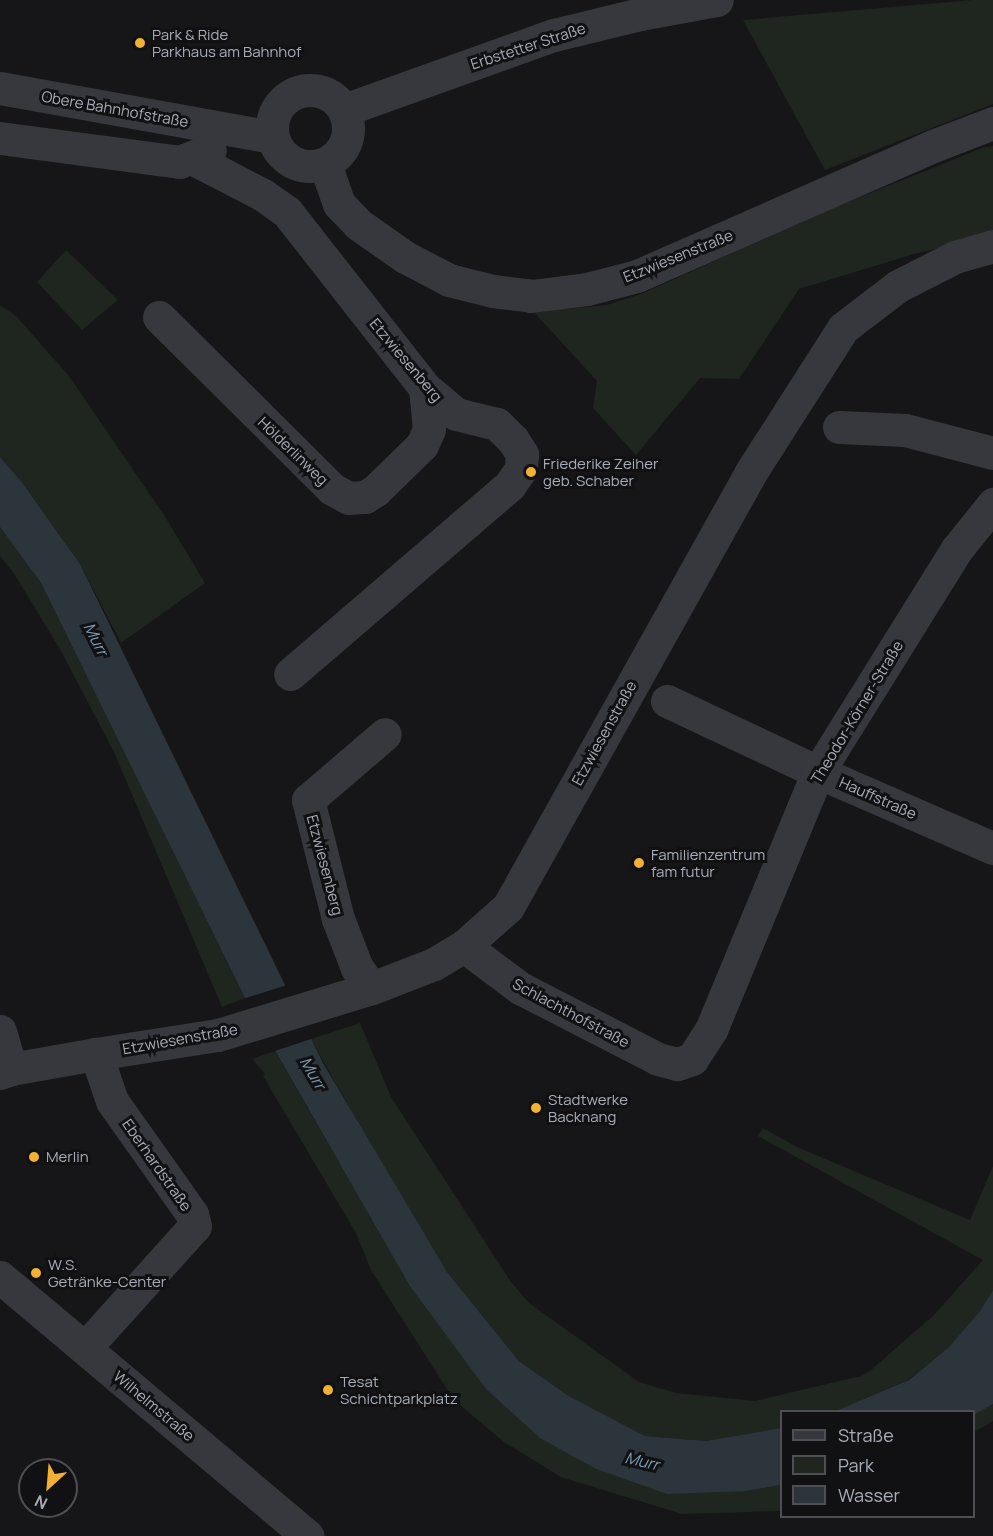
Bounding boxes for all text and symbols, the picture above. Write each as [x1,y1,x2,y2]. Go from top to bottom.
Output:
street label: Erbstetter Straße [468,19,588,73]
place label: Park & Ride Parkhaus am Bahnhof [152,25,301,60]
marker: Park & Ride Parkhaus am Bahnhof [133,36,147,50]
street label: Obere Bahnhofstraße [40,87,190,131]
street label: Etzwiesenstraße [621,226,735,286]
street label: Etzwiesenberg [366,315,446,405]
street label: Hölderlinweg [254,413,332,489]
place label: Friederike Zeiher geb. Schaber [543,454,658,489]
marker: Friederike Zeiher geb. Schaber [524,465,538,479]
water label: Murr [80,619,112,659]
street label: Theodor-Körner-Straße [807,637,907,787]
street label: Etzwiesenstraße [568,678,640,788]
street label: Hauffstraße [837,773,919,823]
street label: Etzwiesenberg [303,813,347,917]
place label: Familienzentrum fam futur [651,845,765,880]
marker: Familienzentrum fam futur [632,856,646,870]
street label: Schlachthofstraße [510,975,632,1051]
street label: Etzwiesenstraße [121,1020,239,1058]
water label: Murr [296,1053,330,1093]
place label: Stadtwerke Backnang [548,1090,628,1125]
marker: Stadtwerke Backnang [529,1101,543,1115]
street label: Eberhardstraße [119,1116,195,1214]
place label: Merlin [46,1148,89,1166]
marker: Merlin [27,1150,41,1164]
place label: W.S. Getränke-Center [48,1255,166,1290]
marker: W.S. Getränke-Center [29,1266,43,1280]
street label: Wilhelmstraße [110,1367,198,1445]
place label: Tesat Schichtparkplatz [340,1372,458,1407]
marker: Tesat Schichtparkplatz [321,1383,335,1397]
legend [780,1410,975,1518]
text: Straße [838,1423,894,1447]
water label: Murr [623,1448,661,1474]
text: Park [838,1453,874,1477]
north arrow [18,1458,78,1518]
text: Wasser [838,1483,900,1507]
text: N [31,1490,51,1515]

